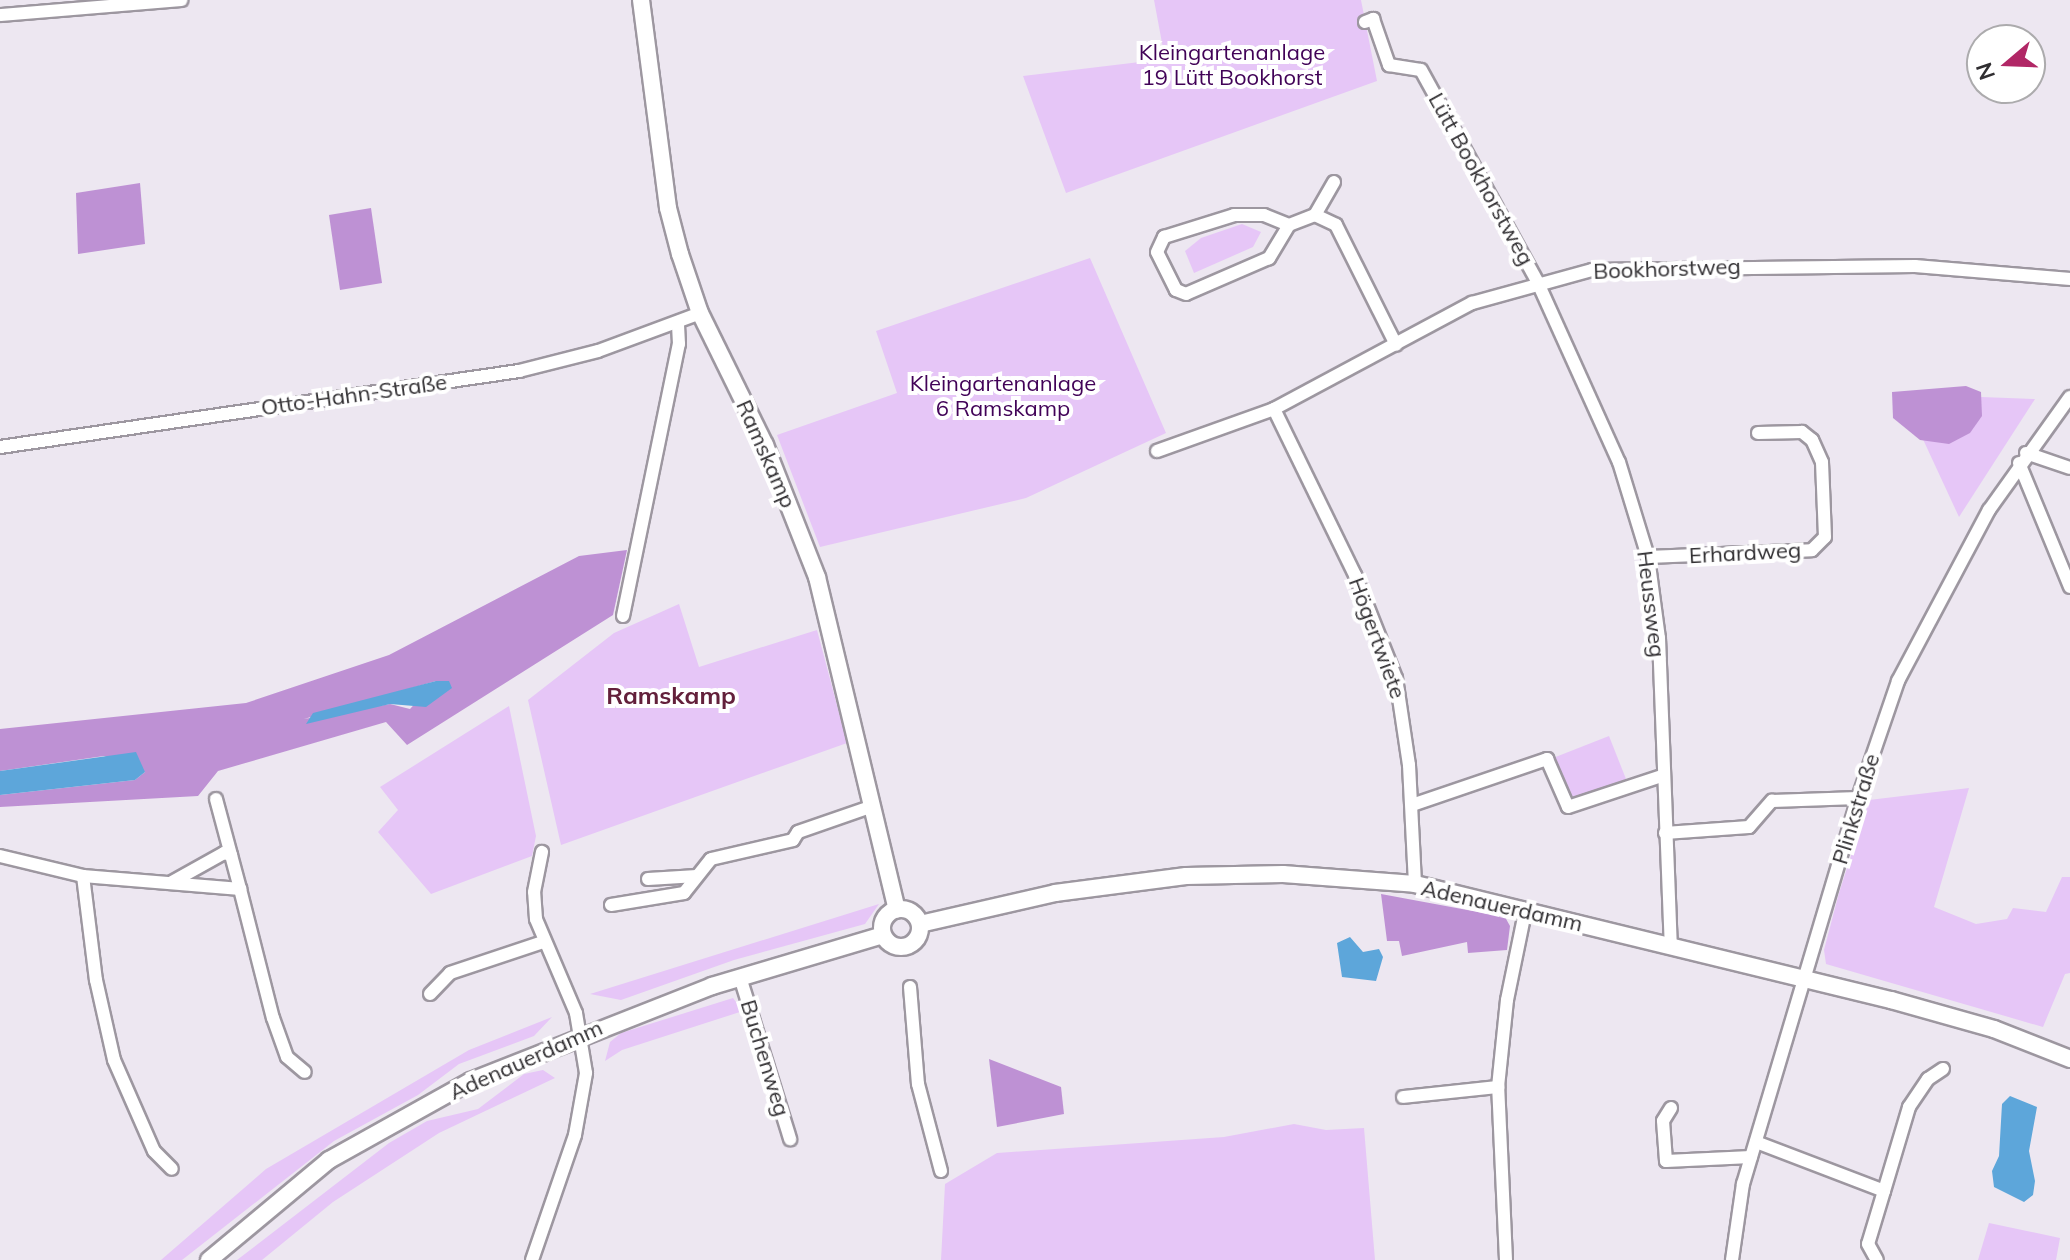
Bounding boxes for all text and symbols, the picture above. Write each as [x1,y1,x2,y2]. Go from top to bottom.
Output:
north arrow [1966,24,2046,104]
park label: Kleingartenanlage 19 Lütt Bookhorst [1139,39,1325,90]
text: N [1969,59,2001,84]
street label: Lütt Bookhorstweg [1423,88,1539,270]
street label: Bookhorstweg [1593,253,1741,285]
street label: Otto-Hahn-Straße [259,369,449,421]
park label: Kleingartenanlage 6 Ramskamp [910,370,1096,422]
street label: Ramskamp [730,396,802,512]
street label: Erhardweg [1688,537,1802,569]
street label: Heussweg [1631,549,1671,659]
street label: Högertwiete [1343,574,1411,702]
district label: Ramskamp [606,682,736,710]
street label: Plinkstraße [1827,750,1885,868]
street label: Adenauerdamm [1419,875,1585,937]
street label: Buchenweg [735,997,795,1119]
street label: Adenauerdamm [445,1014,607,1106]

